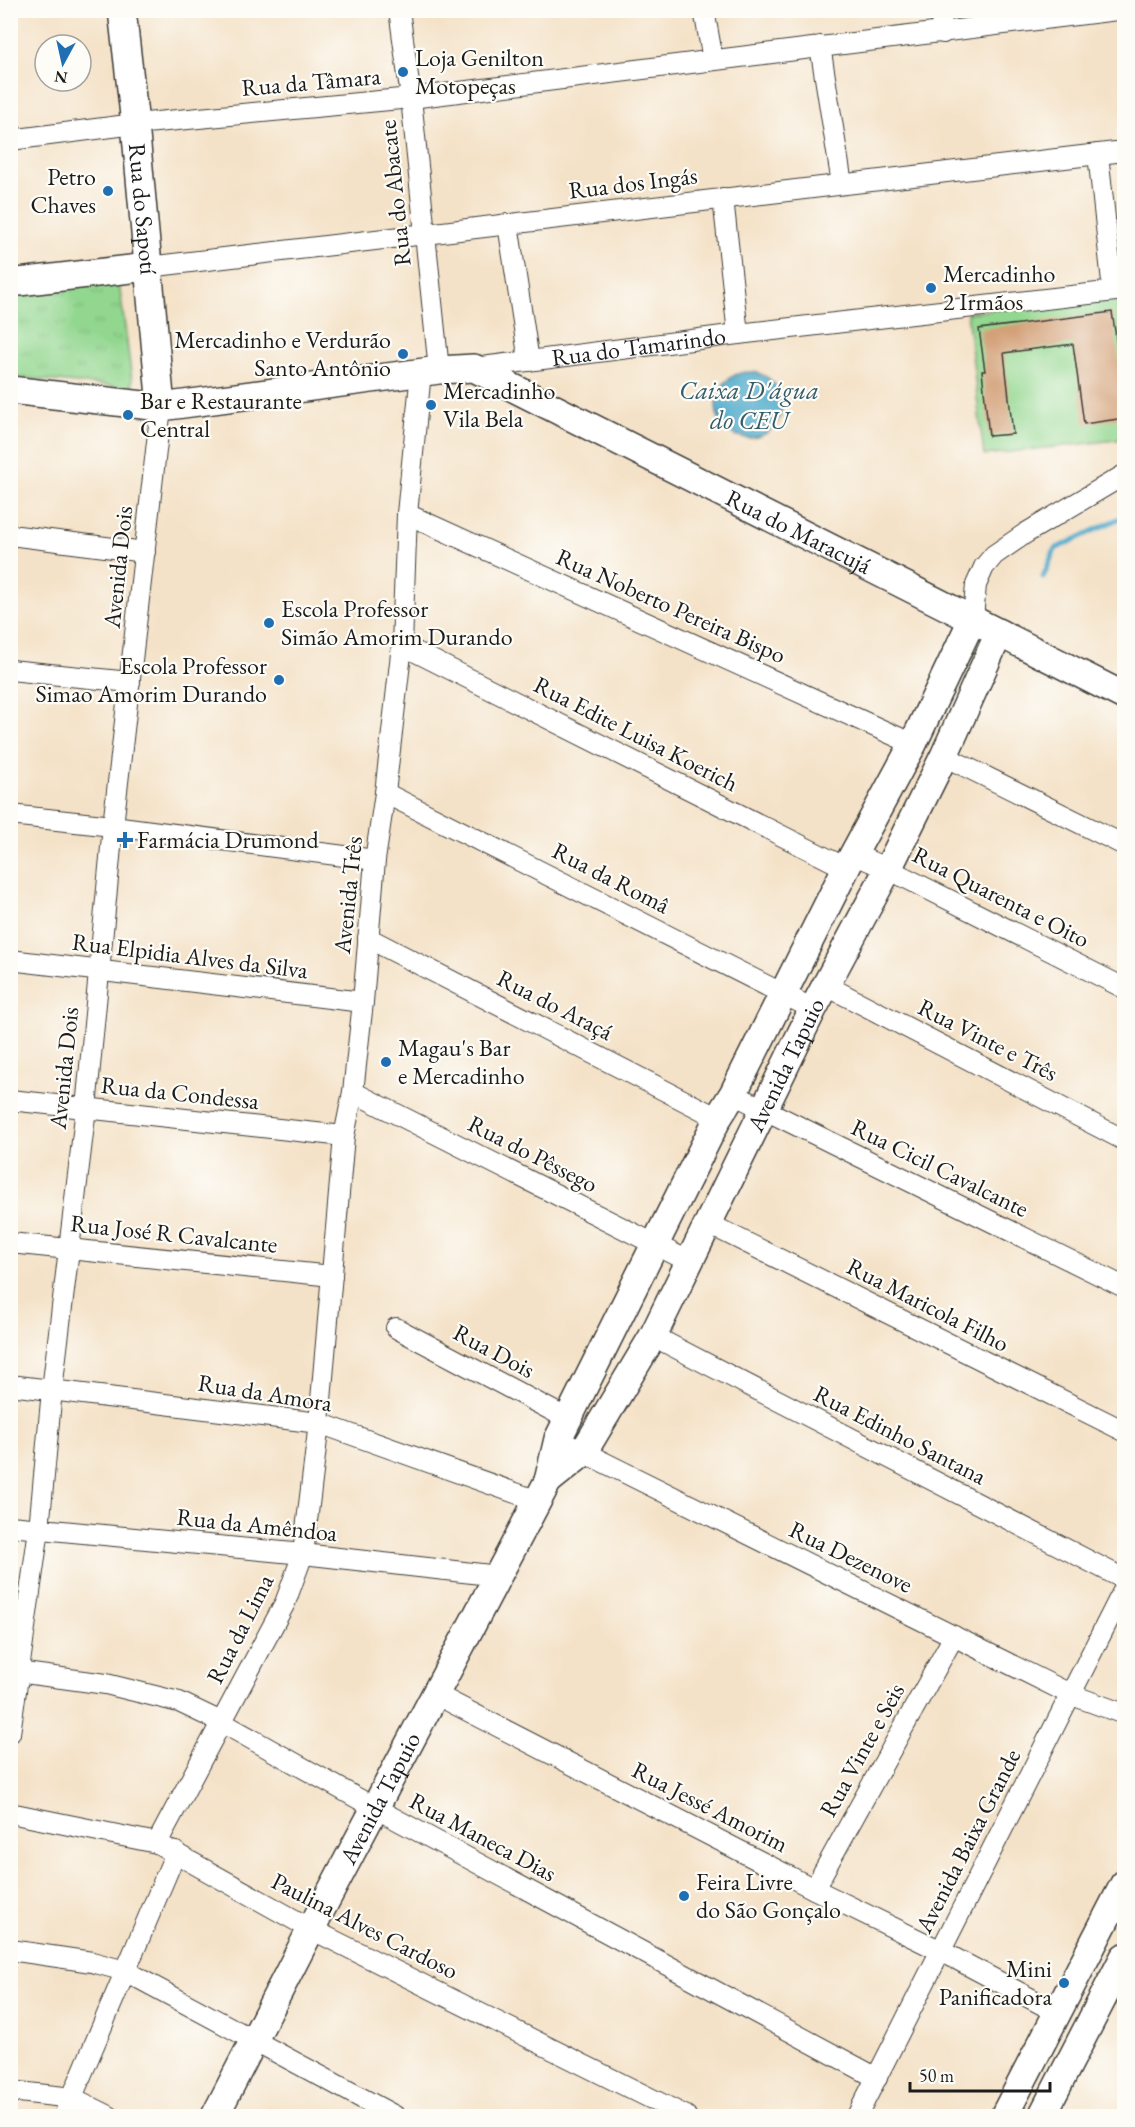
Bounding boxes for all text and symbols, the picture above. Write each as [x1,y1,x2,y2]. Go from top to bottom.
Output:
north arrow [33,33,93,93]
place label: Loja Genilton Motopeças [415,42,544,101]
street label: Rua da Tâmara [240,60,382,103]
marker: Loja Genilton Motopeças [396,65,410,79]
text: N [53,66,69,89]
street label: Rua do Abacate [371,118,418,268]
street label: Rua do Sapotí [122,142,165,276]
street label: Rua dos Ingás [567,159,699,206]
place label: Petro Chaves [30,161,96,220]
marker: Petro Chaves [101,184,115,198]
place label: Mercadinho 2 Irmãos [943,258,1056,317]
marker: Mercadinho 2 Irmãos [924,281,938,295]
street label: Rua do Tamarindo [550,320,727,373]
place label: Mercadinho e Verdurão Santo Antônio [174,324,391,383]
marker: Mercadinho e Verdurão Santo Antônio [396,347,410,361]
water label: Caixa D'água do CEU [679,373,819,437]
place label: Mercadinho Vila Bela [443,375,556,434]
place label: Bar e Restaurante Central [140,385,302,444]
marker: Mercadinho Vila Bela [424,398,438,412]
marker: Bar e Restaurante Central [121,408,135,422]
street label: Rua do Maracujá [721,482,877,581]
street label: Avenida Dois [96,504,139,631]
street label: Rua Noberto Pereira Bispo [552,541,791,670]
place label: Escola Professor Simão Amorim Durando [281,593,513,652]
marker: Escola Professor Simão Amorim Durando [262,616,276,630]
place label: Escola Professor Simao Amorim Durando [35,650,267,709]
street label: Rua Edite Luisa Koerich [529,669,744,798]
marker: Escola Professor Simao Amorim Durando [272,673,286,687]
place label: Farmácia Drumond [137,824,319,855]
marker: Farmácia Drumond [118,833,132,847]
street label: Avenida Três [326,835,369,956]
street label: Rua da Româ [547,835,676,921]
street label: Rua Quarenta e Oito [908,839,1095,955]
street label: Rua Elpidia Alves da Silva [70,926,310,985]
street label: Rua do Araçá [492,962,619,1047]
street label: Rua Vinte e Três [913,991,1063,1088]
street label: Avenida Tapuio [739,992,831,1138]
street label: Avenida Dois [42,1005,85,1132]
place label: Magau's Bar e Mercadinho [398,1032,525,1091]
marker: Magau's Bar e Mercadinho [379,1055,393,1069]
street label: Rua da Condessa [99,1069,261,1116]
street label: Rua do Pêssego [463,1108,603,1200]
street label: Rua Cicil Cavalcante [846,1111,1034,1224]
street label: Rua José R Cavalcante [69,1207,279,1260]
street label: Rua Maricola Filho [842,1250,1015,1359]
street label: Rua Dois [448,1316,540,1385]
street label: Rua da Amora [196,1367,335,1418]
street label: Rua Edinho Santana [809,1378,992,1492]
street label: Rua da Amêndoa [175,1501,339,1548]
street label: Rua Dezenove [784,1513,918,1600]
street label: Rua da Lima [199,1568,281,1689]
street label: Rua Vinte e Seis [812,1677,911,1822]
street label: Avenida Tapuio [332,1727,427,1871]
street label: Avenida Baixa Grande [907,1744,1027,1939]
street label: Rua Jessé Amorim [627,1754,794,1859]
street label: Rua Maneca Dias [405,1785,562,1888]
street label: Paulina Alves Cardoso [267,1865,464,1986]
place label: Feira Livre do São Gonçalo [696,1866,841,1925]
marker: Feira Livre do São Gonçalo [677,1889,691,1903]
place label: Mini Panificadora [939,1953,1052,2012]
marker: Mini Panificadora [1057,1976,1071,1990]
scale bar [910,2055,1050,2093]
text: 50 m [919,2064,954,2087]

